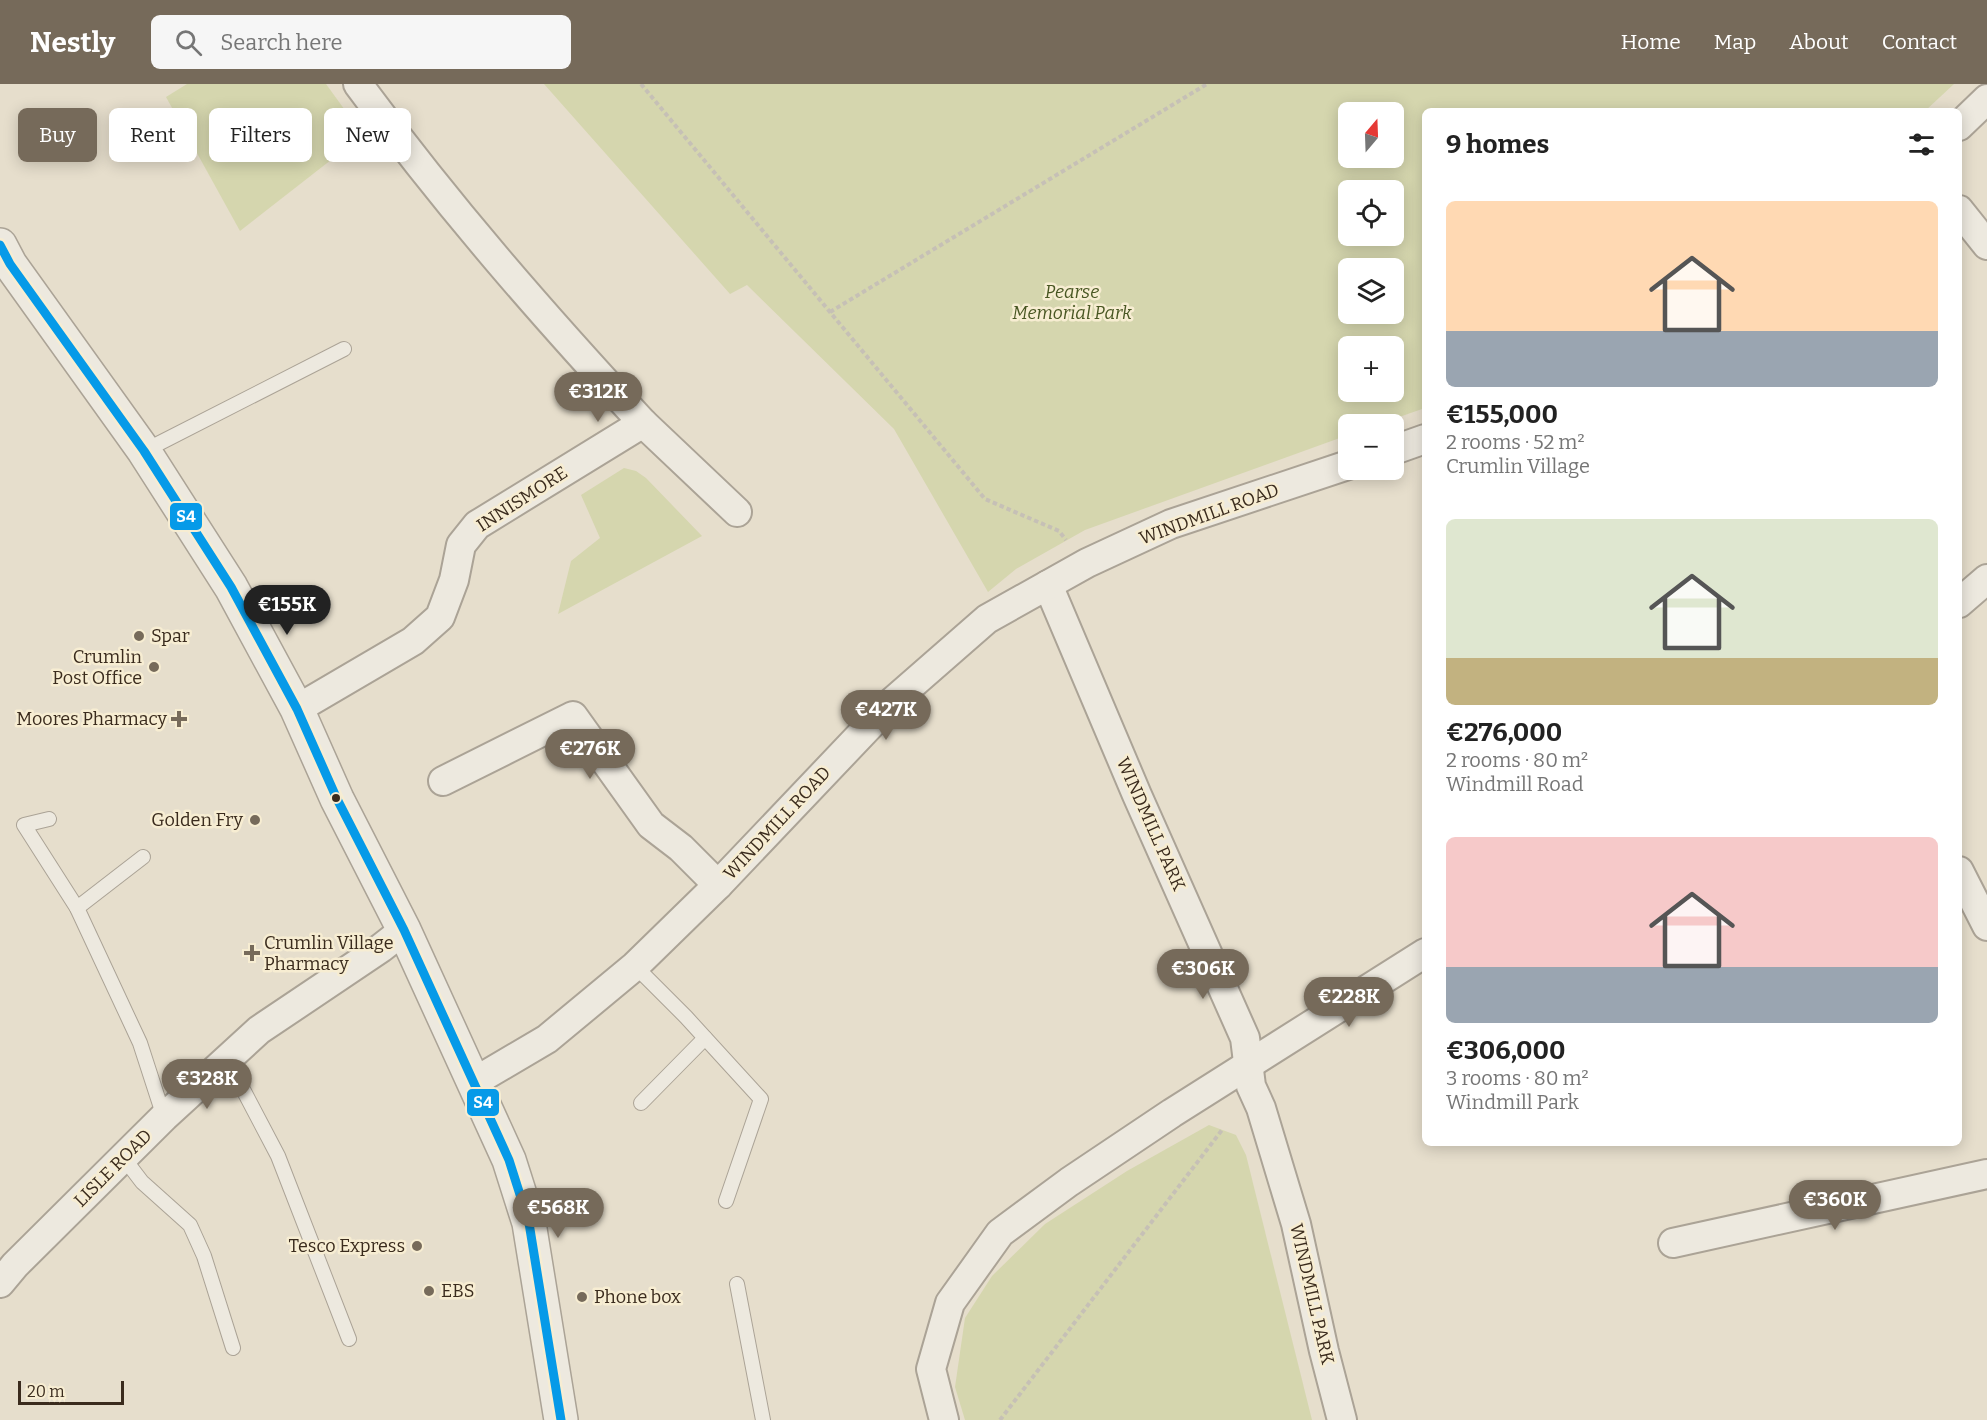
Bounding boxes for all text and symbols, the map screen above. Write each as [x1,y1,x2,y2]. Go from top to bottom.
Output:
search box [151,15,571,69]
text: Nestly [30,26,115,59]
icon: search [172,26,205,59]
text: Search here [220,29,342,56]
text: Home [1621,29,1681,55]
text: Map [1714,29,1756,55]
text: About [1789,29,1849,55]
text: Contact [1882,29,1957,55]
north arrow [1338,102,1404,168]
map controls [1338,102,1404,480]
chip: Buy [18,108,97,162]
chip: Rent [109,108,197,162]
chip: Filters [209,108,312,162]
chip: New [324,108,411,162]
icon: filters [1905,128,1938,161]
text: 9 homes [1446,129,1549,160]
button: locate [1338,180,1404,246]
icon: home [1638,240,1746,348]
button: layers [1338,258,1404,324]
park label: Pearse Memorial Park [1012,281,1132,324]
button: + [1338,336,1404,402]
pin: €312K [556,372,640,423]
text: €312K [568,379,628,403]
text: €155,000 [1446,399,1558,430]
button: − [1338,414,1404,480]
text: 2 rooms · 52 m² [1446,430,1585,454]
text: Crumlin Village [1446,454,1590,478]
street label: INNISMORE [472,461,572,537]
street label: WINDMILL ROAD [1136,479,1282,549]
line badge: S4 [169,502,203,531]
text: S4 [176,507,196,526]
icon: home [1638,558,1746,666]
pin: €155K [245,585,329,636]
text: €155K [258,592,316,616]
place label: Spar [151,625,190,647]
marker: Spar [132,629,146,643]
place label: Crumlin Post Office [52,646,143,689]
marker: Crumlin Post Office [147,660,161,674]
pin: €427K [844,690,928,741]
text: €427K [855,697,917,721]
place label: Moores Pharmacy [16,708,167,730]
marker: Moores Pharmacy [172,712,186,726]
text: €276,000 [1446,717,1562,748]
pin: €276K [548,729,632,780]
text: €276K [559,736,621,760]
text: 2 rooms · 80 m² [1446,748,1588,772]
street label: WINDMILL PARK [1112,754,1190,894]
street label: WINDMILL ROAD [719,762,835,884]
text: Windmill Road [1446,772,1584,796]
unlabelled marker [330,792,342,804]
place label: Golden Fry [151,809,243,831]
marker: Golden Fry [248,813,262,827]
icon: home [1638,876,1746,984]
place label: Crumlin Village Pharmacy [264,932,394,975]
marker: Crumlin Village Pharmacy [245,946,259,960]
pin: €306K [1161,949,1245,1000]
text: €306K [1171,956,1235,980]
pin: €228K [1307,977,1391,1028]
text: €228K [1318,984,1380,1008]
text: €306,000 [1446,1035,1565,1066]
pin: €328K [165,1059,249,1110]
text: €328K [176,1066,238,1090]
text: 3 rooms · 80 m² [1446,1066,1589,1090]
line badge: S4 [466,1088,500,1117]
text: Windmill Park [1446,1090,1579,1114]
text: S4 [473,1093,493,1112]
street label: LISLE ROAD [70,1125,156,1211]
pin: €360K [1793,1180,1877,1231]
text: €360K [1803,1187,1867,1211]
pin: €568K [516,1188,600,1239]
text: €568K [527,1195,589,1219]
street label: WINDMILL PARK [1285,1221,1339,1367]
place label: Tesco Express [288,1235,405,1257]
marker: Tesco Express [410,1239,424,1253]
place label: EBS [441,1280,475,1302]
marker: EBS [422,1284,436,1298]
place label: Phone box [594,1286,681,1308]
marker: Phone box [575,1290,589,1304]
scale bar [18,1378,124,1406]
text: 20 m [27,1382,64,1401]

